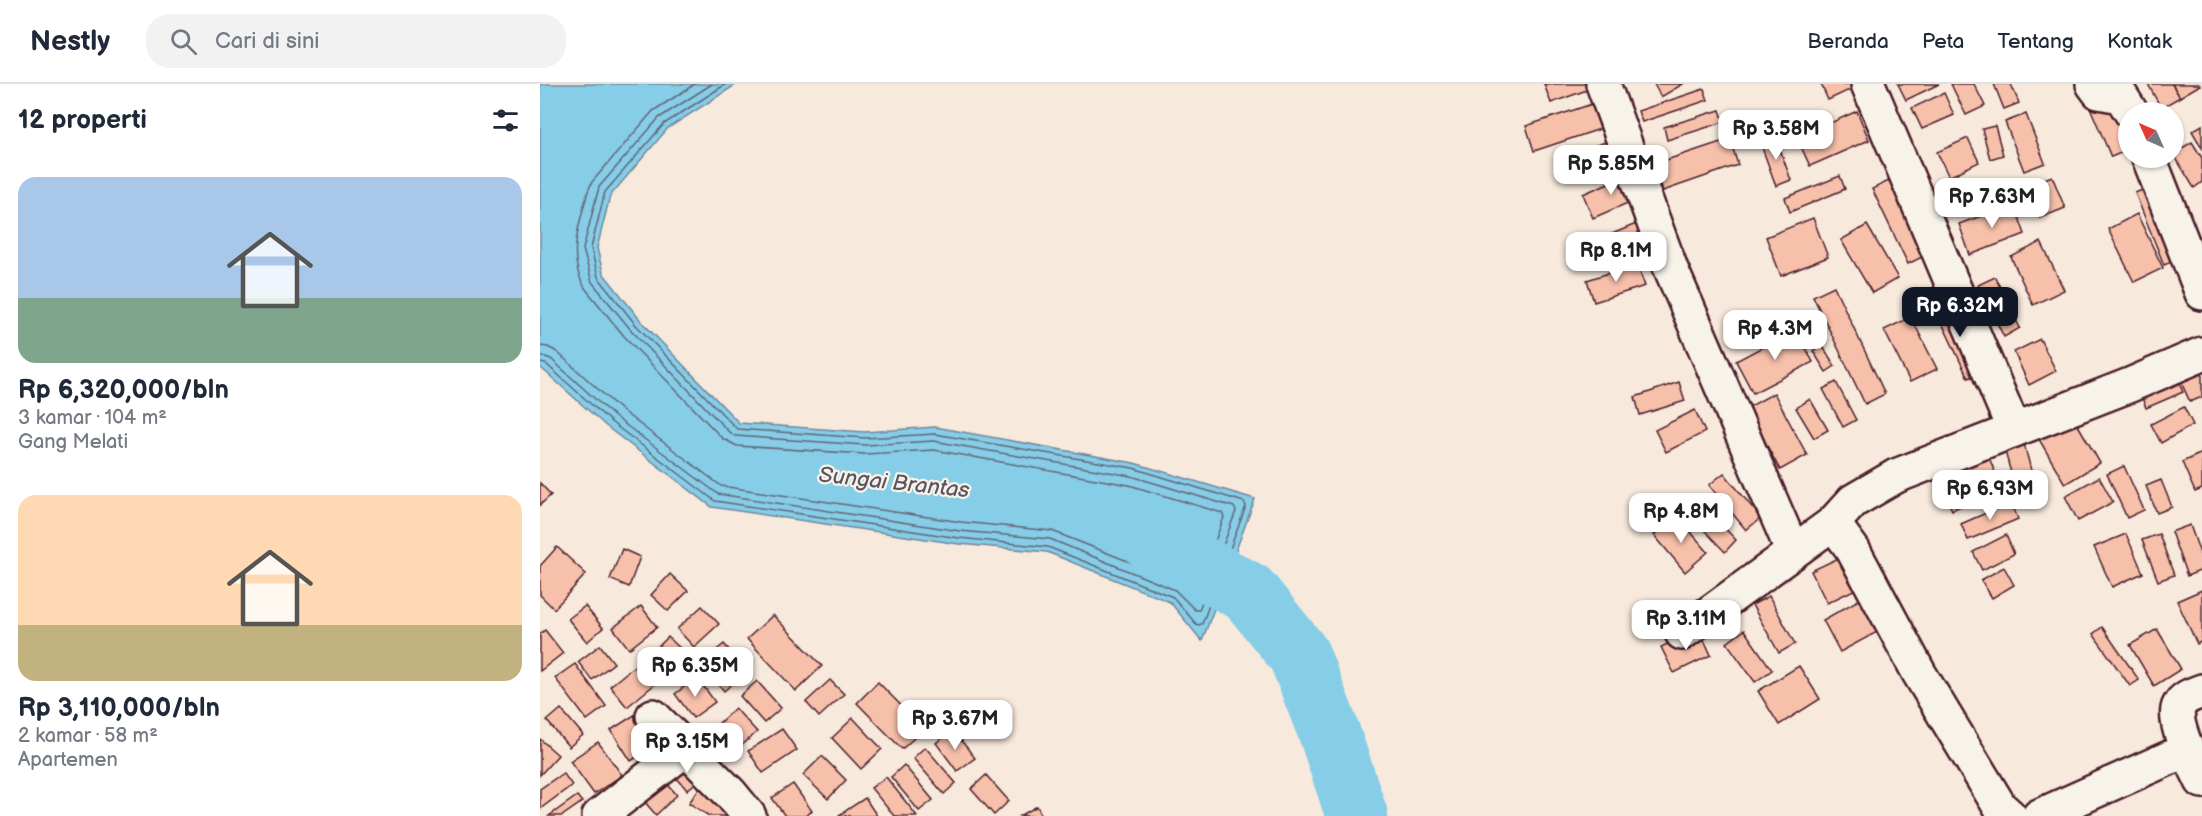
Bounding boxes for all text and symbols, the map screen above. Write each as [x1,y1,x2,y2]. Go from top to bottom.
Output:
search box [146,14,566,68]
text: Nestly [30,25,110,58]
icon: search [167,25,200,58]
text: Cari di sini [215,28,320,55]
text: Beranda [1807,29,1889,54]
text: Peta [1922,29,1965,54]
text: Tentang [1998,29,2074,54]
text: Kontak [2107,29,2172,54]
north arrow [2118,102,2184,168]
map controls [2118,102,2184,168]
icon: filters [489,104,522,137]
text: 12 properti [18,105,147,136]
pin: Rp 3.58M [1714,110,1838,161]
text: Rp 3.58M [1732,117,1820,141]
pin: Rp 5.85M [1549,145,1673,196]
text: Rp 5.85M [1567,152,1655,176]
pin: Rp 7.63M [1930,178,2054,229]
text: Rp 7.63M [1948,185,2036,209]
icon: home [216,216,324,324]
pin: Rp 8.1M [1561,232,1671,283]
text: Rp 8.1M [1580,239,1652,263]
pin: Rp 6.32M [1898,287,2022,338]
text: Rp 6.32M [1916,294,2004,318]
pin: Rp 4.3M [1720,310,1830,361]
text: Rp 4.3M [1737,317,1813,341]
text: Rp 6,320,000/bln [18,375,229,406]
text: 3 kamar · 104 m² [18,406,167,430]
text: Gang Melati [18,430,128,454]
water label: Sungai Brantas [817,462,971,504]
pin: Rp 6.93M [1928,470,2052,521]
text: Rp 6.93M [1946,477,2034,501]
pin: Rp 4.8M [1626,493,1736,544]
text: Rp 4.8M [1643,500,1719,524]
icon: home [216,534,324,642]
pin: Rp 3.11M [1624,600,1748,651]
text: Rp 3.11M [1646,607,1726,631]
pin: Rp 6.35M [633,647,757,698]
text: Rp 6.35M [651,654,739,678]
text: Rp 3,110,000/bln [18,693,220,724]
pin: Rp 3.67M [893,700,1017,751]
text: Rp 3.67M [911,707,999,731]
pin: Rp 3.15M [625,723,749,774]
text: 2 kamar · 58 m² [18,724,158,748]
text: Rp 3.15M [645,730,729,754]
text: Apartemen [18,748,118,772]

